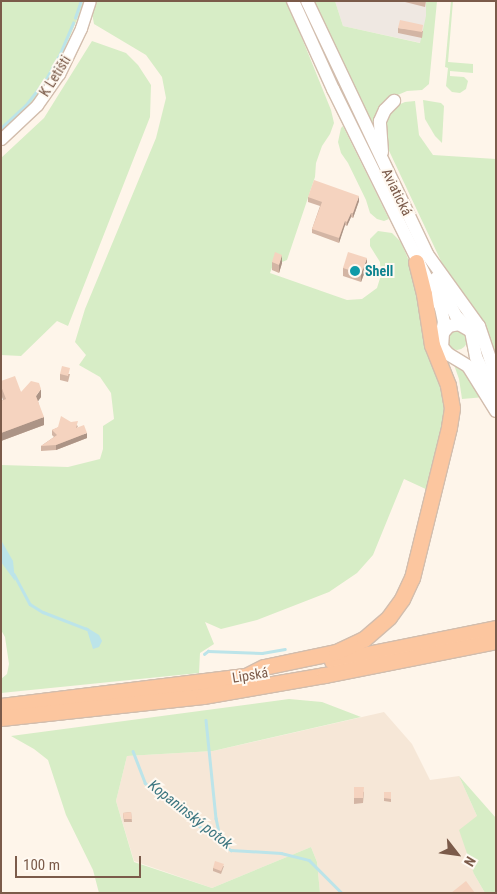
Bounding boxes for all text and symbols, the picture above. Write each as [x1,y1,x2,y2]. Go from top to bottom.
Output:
street label: K Letišti [36,52,74,100]
street label: Aviatická [378,166,416,218]
place label: Shell [365,263,393,279]
marker: Shell [349,265,361,277]
street label: Lipská [231,664,269,686]
water label: Kopaninský potok [144,777,236,853]
north arrow [432,829,482,879]
scale bar [18,846,144,878]
text: N [461,854,479,869]
text: 100 m [23,856,60,874]

